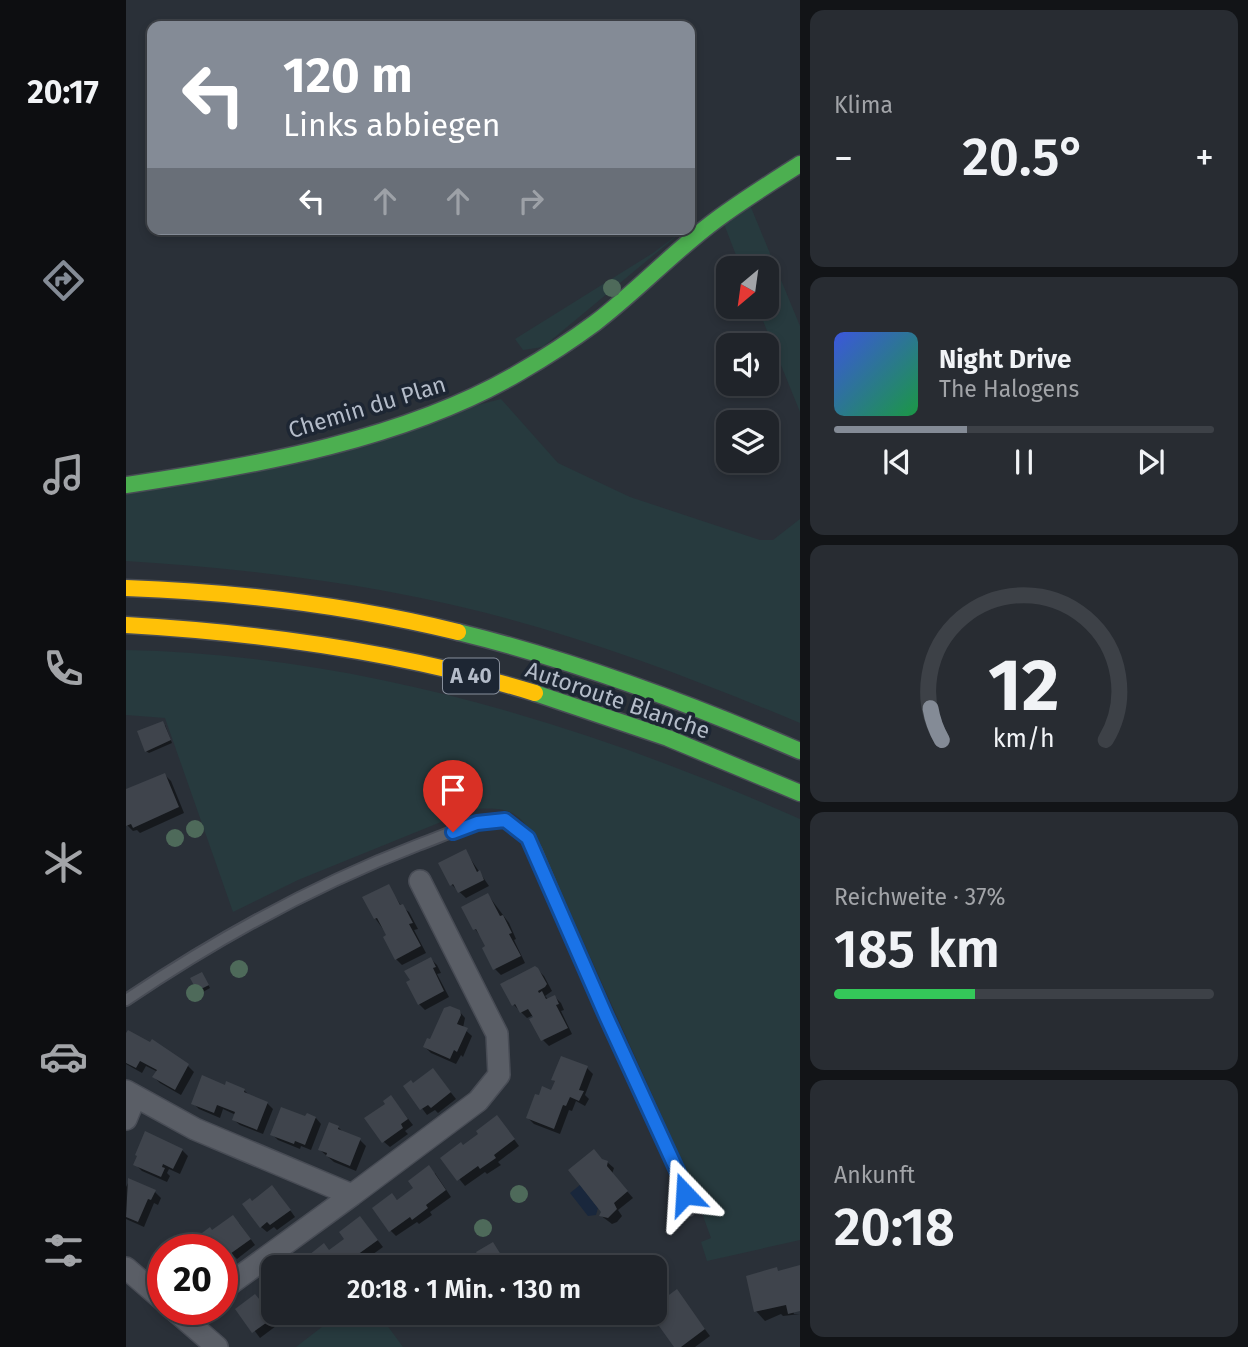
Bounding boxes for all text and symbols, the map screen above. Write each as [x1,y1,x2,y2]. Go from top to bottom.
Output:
text: 120 m [283,46,413,105]
icon: left [168,49,259,140]
text: 20:17 [27,73,99,111]
text: Klima [834,91,893,119]
text: Links abbiegen [283,106,501,144]
text: 20.5° [962,126,1086,189]
text: − [834,135,853,181]
text: + [1195,135,1214,181]
icon: left [293,182,331,220]
icon: ahead [366,182,404,220]
icon: ahead [439,182,477,220]
icon: right [512,182,550,220]
icon: directions [39,256,88,305]
north arrow [716,256,779,318]
map controls [716,256,779,473]
button: sound [716,333,779,396]
text: Night Drive [939,344,1071,375]
street label: Chemin du Plan [285,370,449,444]
text: The Halogens [939,375,1079,403]
button: layers [716,410,779,473]
icon: previous [878,443,916,481]
icon: pause [1005,443,1043,481]
icon: next [1132,443,1170,481]
icon: music [39,450,88,499]
text: 12 [988,642,1060,729]
icon: phone [39,644,88,693]
street label: Autoroute Blanche [522,655,714,745]
road number: A 40 [443,658,499,694]
text: km/h [993,723,1055,753]
pin [423,760,483,832]
icon: arrive [434,771,472,809]
icon: climate [39,838,88,887]
text: Reichweite · 37% [834,883,1006,911]
text: 185 km [834,918,1000,981]
icon: car [39,1032,88,1081]
position arrow [648,1157,722,1231]
text: Ankunft [834,1161,915,1189]
text: 20:18 [834,1196,955,1259]
icon: filters [39,1226,88,1275]
speed limit sign: 20 [147,1234,238,1325]
text: 20:18 · 1 Min. · 130 m [347,1274,581,1305]

